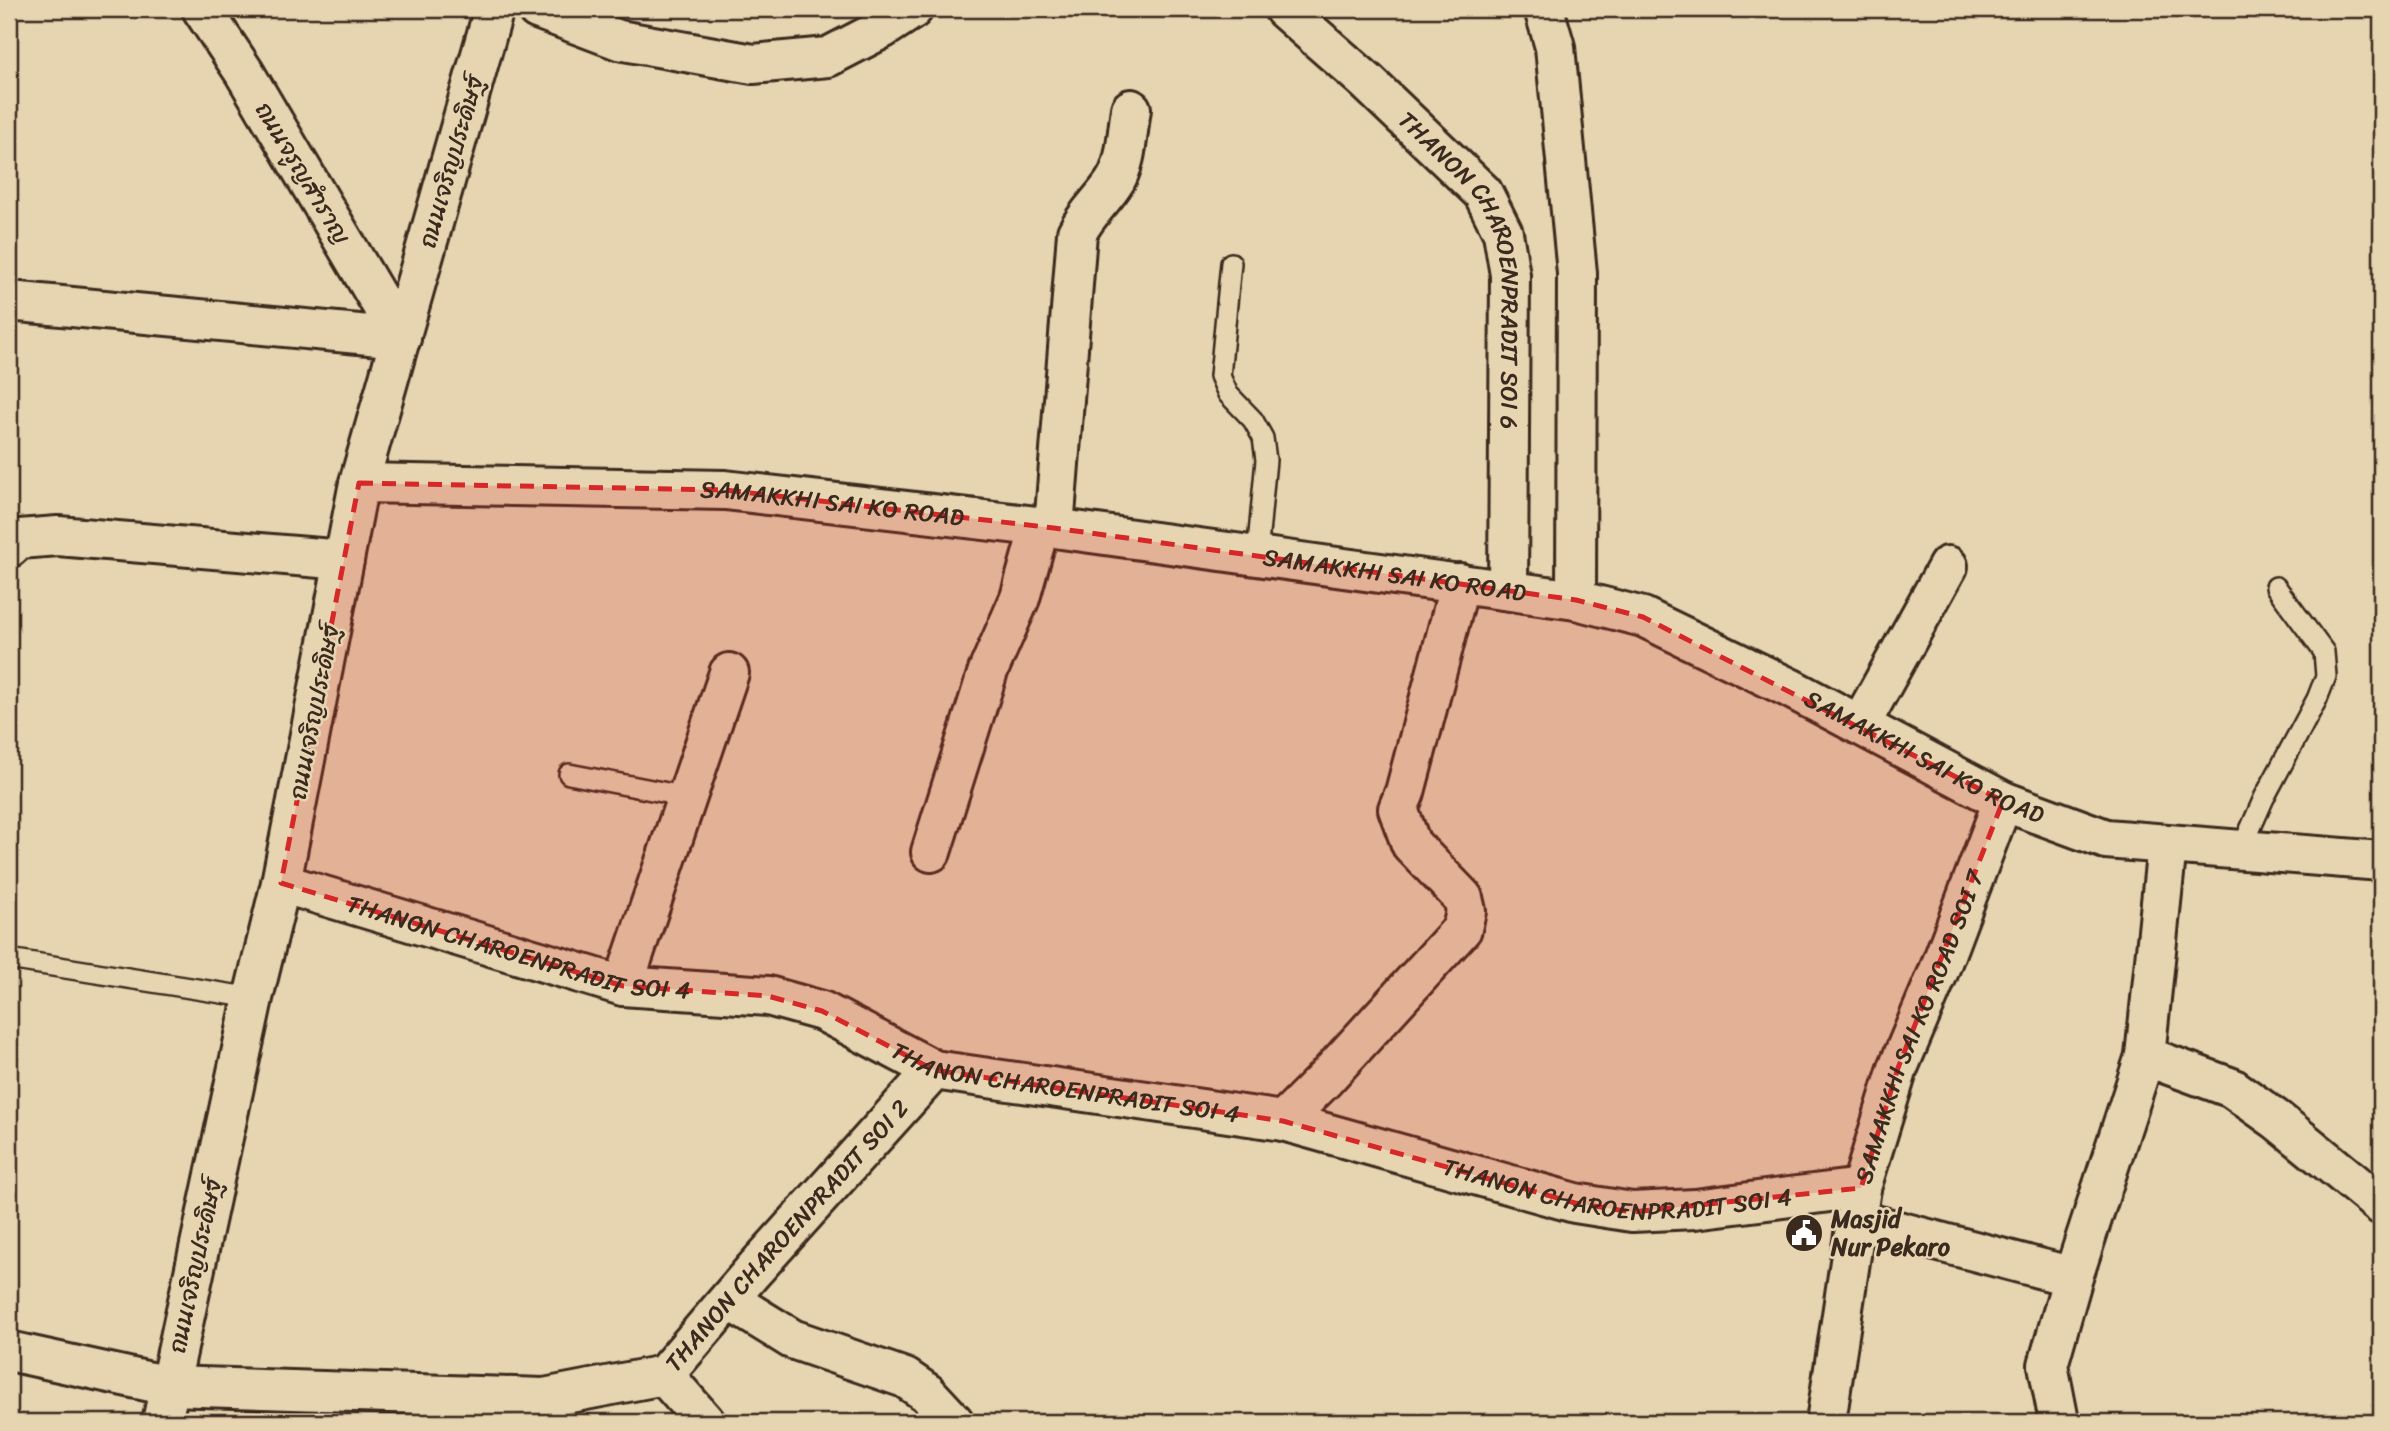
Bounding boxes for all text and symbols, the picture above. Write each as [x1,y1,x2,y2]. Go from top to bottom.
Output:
street label: ถนนเจริญประดิษฐ์ [406,67,497,253]
street label: ถนนจรูญสำราญ [244,93,362,253]
street label: THANON CHAROENPRADIT SOI 6 [1388,101,1531,429]
street label: SAMAKKHI SAI KO ROAD [700,469,966,538]
street label: SAMAKKHI SAI KO ROAD [1260,536,1529,614]
street label: ถนนเจริญประดิษฐ์ [276,617,352,803]
street label: SAMAKKHI SAI KO ROAD [1797,678,2051,836]
street label: SAMAKKHI SAI KO ROAD SOI 7 [1843,863,1997,1189]
street label: THANON CHAROENPRADIT SOI 4 [342,883,691,1012]
street label: THANON CHAROENPRADIT SOI 4 [883,1030,1242,1135]
street label: THANON CHAROENPRADIT SOI 2 [654,1089,920,1382]
street label: THANON CHAROENPRADIT SOI 4 [1438,1146,1794,1233]
street label: ถนนเจริญประดิษฐ์ [156,1171,235,1357]
place label: Masjid Nur Pekaro [1830,1198,1951,1268]
public building icon: Masjid Nur Pekaro [1783,1212,1825,1254]

